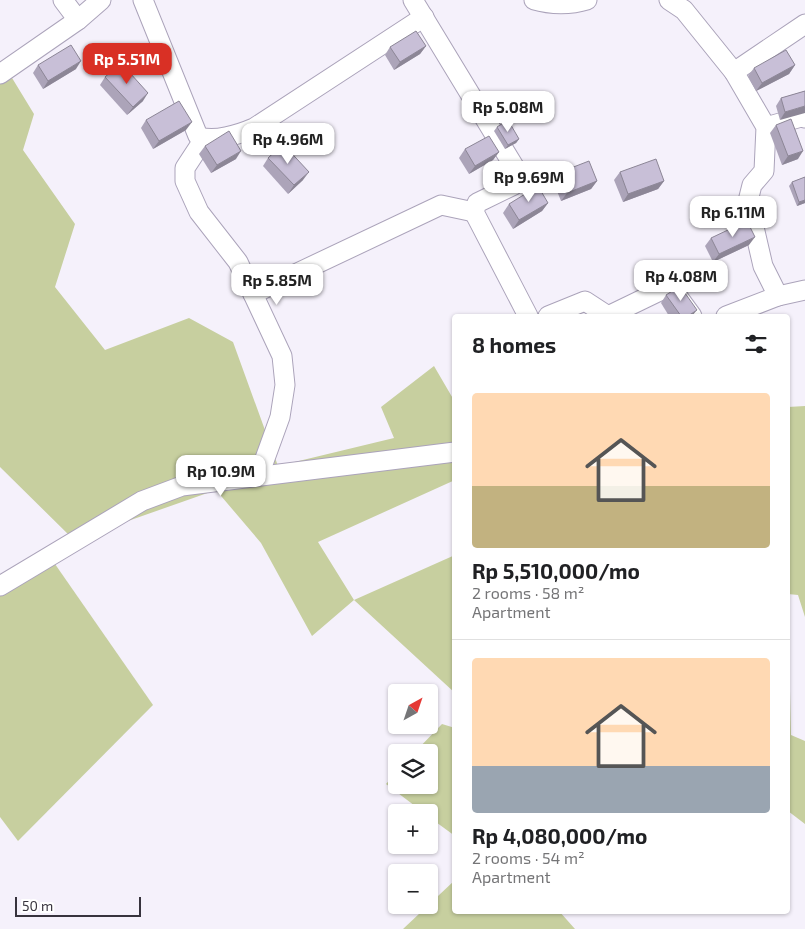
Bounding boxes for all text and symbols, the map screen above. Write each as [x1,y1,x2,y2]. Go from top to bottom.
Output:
pin: Rp 5.51M [75,42,179,85]
text: Rp 5.51M [94,49,160,68]
pin: Rp 5.08M [456,90,560,133]
text: Rp 5.08M [473,97,543,116]
pin: Rp 4.96M [236,122,340,165]
text: Rp 4.96M [252,129,324,148]
pin: Rp 9.69M [477,160,581,203]
text: Rp 9.69M [494,167,564,186]
pin: Rp 6.11M [681,196,785,238]
text: Rp 6.11M [701,202,765,221]
pin: Rp 4.08M [629,260,733,302]
pin: Rp 5.85M [225,264,329,306]
text: Rp 4.08M [645,266,717,285]
text: Rp 5.85M [242,270,312,289]
icon: filters [742,330,770,358]
text: 8 homes [472,332,556,357]
icon: home [576,425,666,515]
pin: Rp 10.9M [169,454,273,497]
text: Rp 10.9M [187,461,255,480]
text: Rp 5,510,000/mo [472,558,640,583]
text: 2 rooms · 58 m² [472,583,585,602]
text: Apartment [472,602,551,621]
north arrow [388,684,438,734]
map controls [388,684,438,914]
icon: home [576,691,666,781]
button: layers [388,744,438,794]
button: + [388,804,438,854]
text: Rp 4,080,000/mo [472,823,647,848]
text: 2 rooms · 54 m² [472,848,585,867]
button: − [388,864,438,914]
text: Apartment [472,867,551,886]
scale bar [15,894,141,917]
text: 50 m [22,897,53,914]

